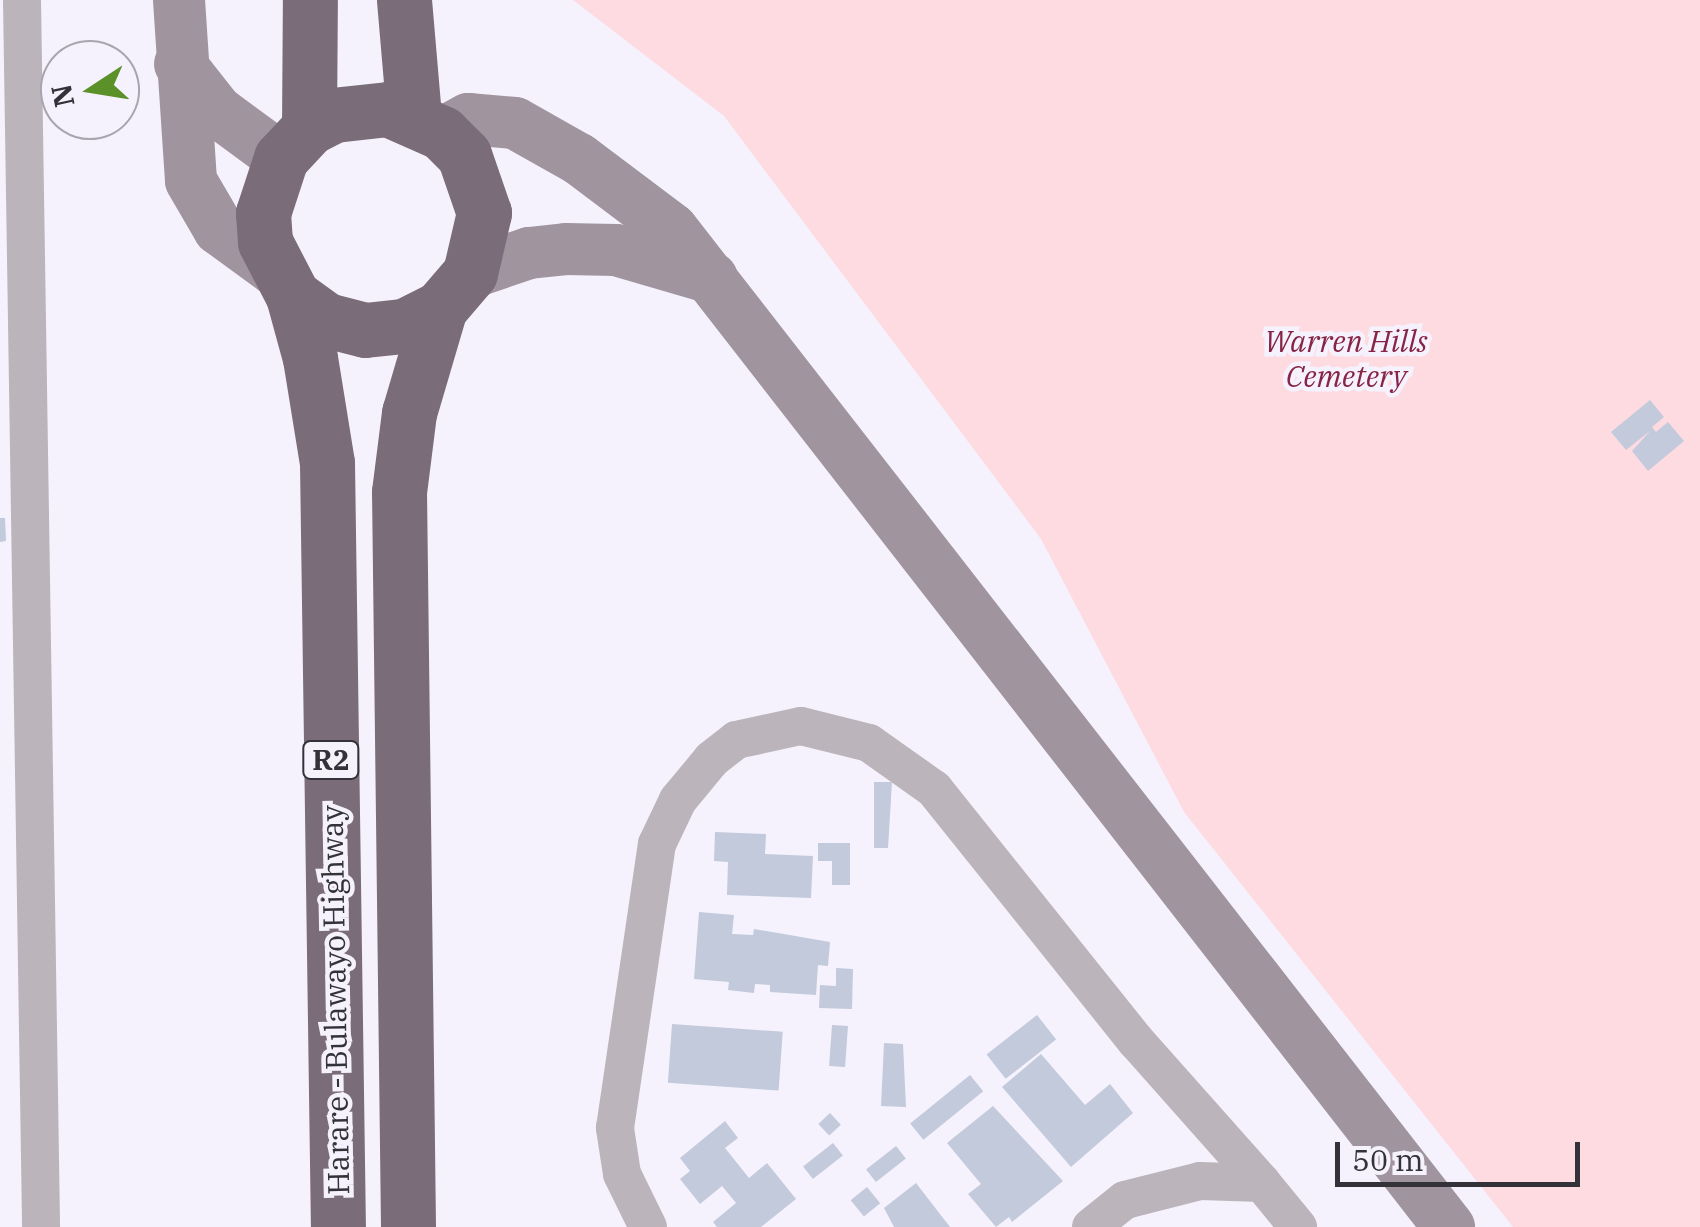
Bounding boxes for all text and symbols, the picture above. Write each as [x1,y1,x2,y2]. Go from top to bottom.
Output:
north arrow [40,40,140,140]
text: N [42,81,83,111]
park label: Warren Hills Cemetery [1264,323,1428,394]
road number: R2 [301,737,361,783]
street label: Harare - Bulawayo Highway [314,805,356,1195]
scale bar [1340,1122,1585,1184]
text: 50 m [1352,1140,1424,1179]

